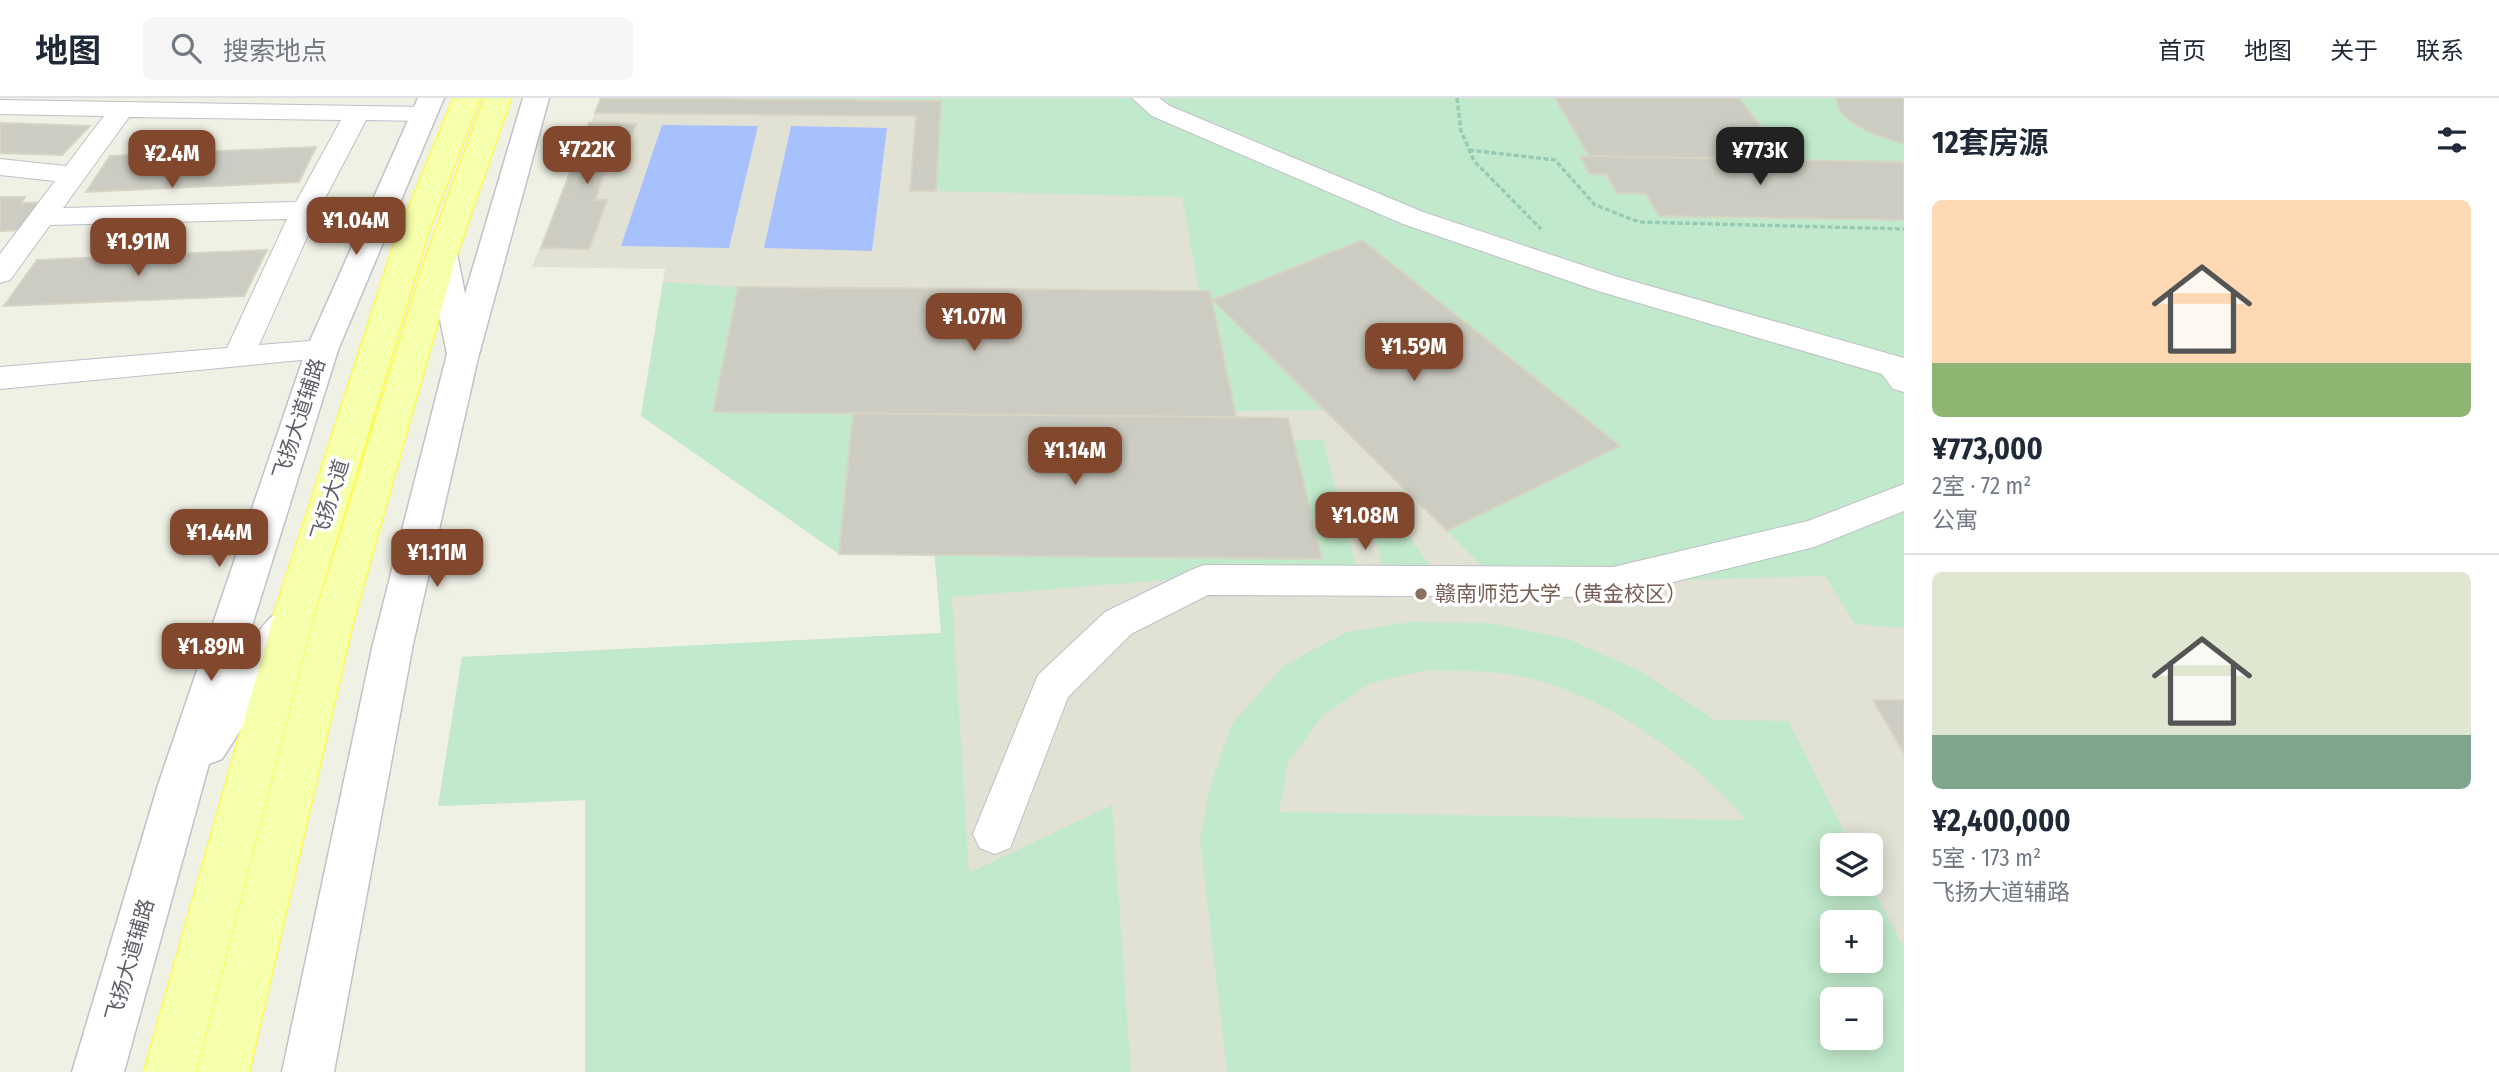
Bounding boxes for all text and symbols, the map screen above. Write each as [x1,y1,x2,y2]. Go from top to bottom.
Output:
search box [143,17,633,80]
icon: search [167,29,205,67]
text: 地图 [35,31,101,71]
text: 搜索地点 [223,36,327,67]
text: 首页 [2158,37,2206,65]
text: 地图 [2244,37,2292,65]
text: 关于 [2330,37,2378,65]
text: 联系 [2416,37,2464,65]
icon: filters [2433,121,2471,159]
text: 12套房源 [1932,125,2049,161]
pin: ¥722K [538,126,636,186]
pin: ¥773K [1711,127,1809,187]
pin: ¥2.4M [123,130,221,190]
text: ¥722K [559,135,615,163]
text: ¥773K [1732,136,1788,164]
text: ¥2.4M [144,139,200,167]
pin: ¥1.04M [299,198,413,257]
text: ¥1.04M [323,206,389,234]
pin: ¥1.91M [81,218,195,278]
text: ¥1.91M [106,227,170,255]
icon: home [2139,246,2265,372]
pin: ¥1.07M [917,294,1031,353]
text: ¥1.07M [942,302,1006,330]
pin: ¥1.59M [1357,324,1471,383]
text: ¥1.59M [1381,332,1447,360]
street label: 飞扬大道辅路 [267,355,331,483]
pin: ¥1.14M [1018,428,1132,487]
text: ¥773,000 [1932,431,2043,467]
text: ¥1.14M [1044,436,1106,464]
street label: 飞扬大道 [305,456,355,544]
text: 2室 · 72 m² [1932,472,2031,500]
pin: ¥1.08M [1308,492,1422,552]
text: ¥1.08M [1331,501,1399,529]
text: 公寓 [1932,506,1978,534]
pin: ¥1.44M [162,510,276,569]
text: ¥1.44M [186,518,252,546]
pin: ¥1.11M [380,530,494,589]
text: ¥1.11M [407,538,467,566]
place label: 赣南师范大学（黄金校区） [1435,581,1687,607]
marker: 赣南师范大学（黄金校区） [1413,586,1429,602]
icon: home [2139,618,2265,744]
pin: ¥1.89M [154,624,268,683]
text: ¥1.89M [178,632,244,660]
text: ¥2,400,000 [1932,803,2071,839]
map controls [1820,833,1883,1050]
button: layers [1820,833,1883,896]
text: 5室 · 173 m² [1932,844,2041,872]
text: 飞扬大道辅路 [1932,878,2070,906]
street label: 飞扬大道辅路 [100,896,160,1024]
button: + [1820,910,1883,973]
button: − [1820,987,1883,1050]

